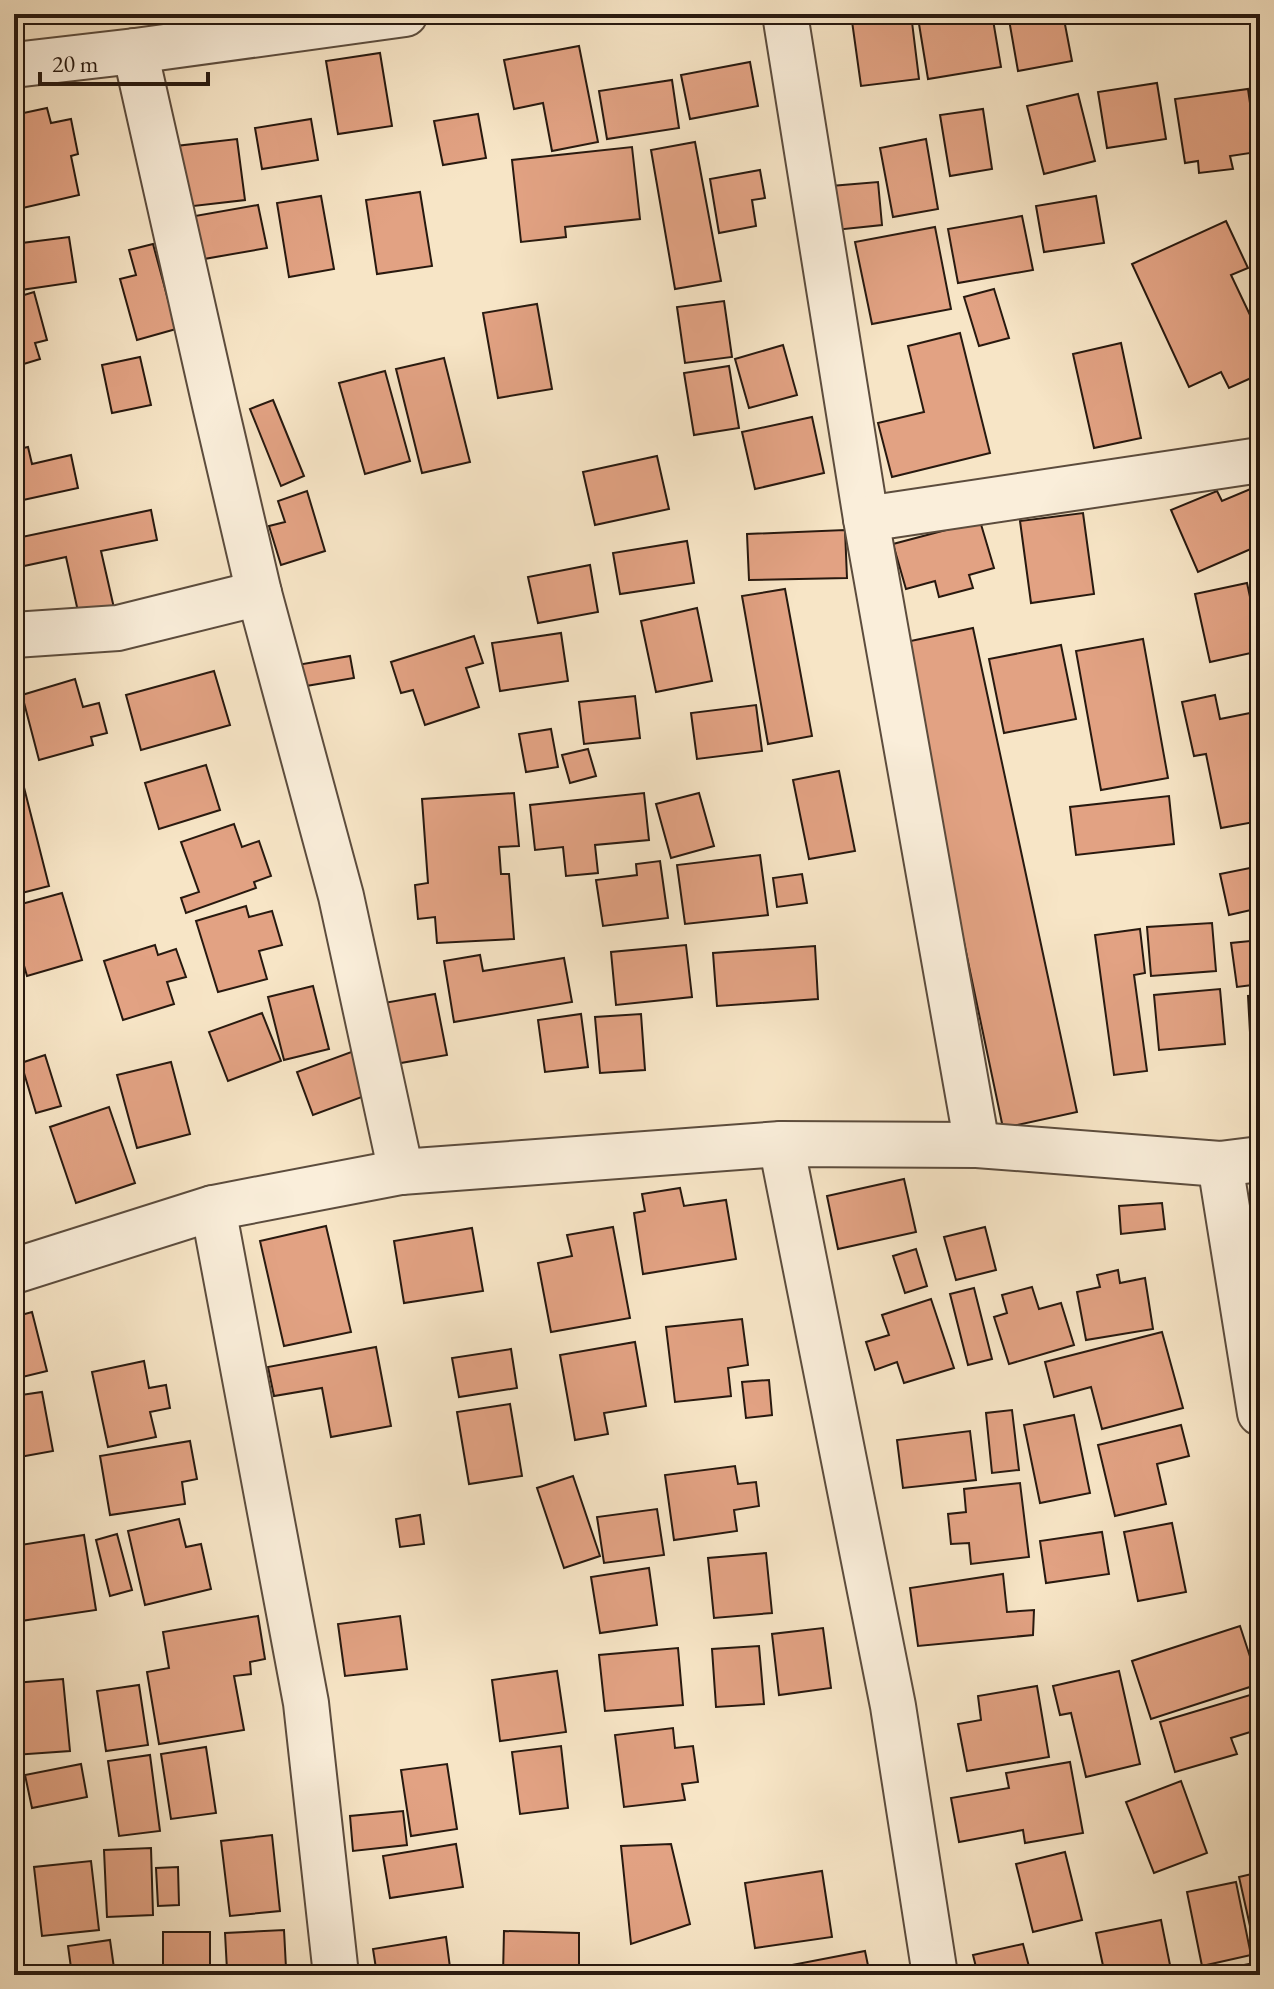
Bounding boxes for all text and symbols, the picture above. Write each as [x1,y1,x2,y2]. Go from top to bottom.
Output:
scale bar [40,36,208,86]
text: 20 m [52,48,99,79]

